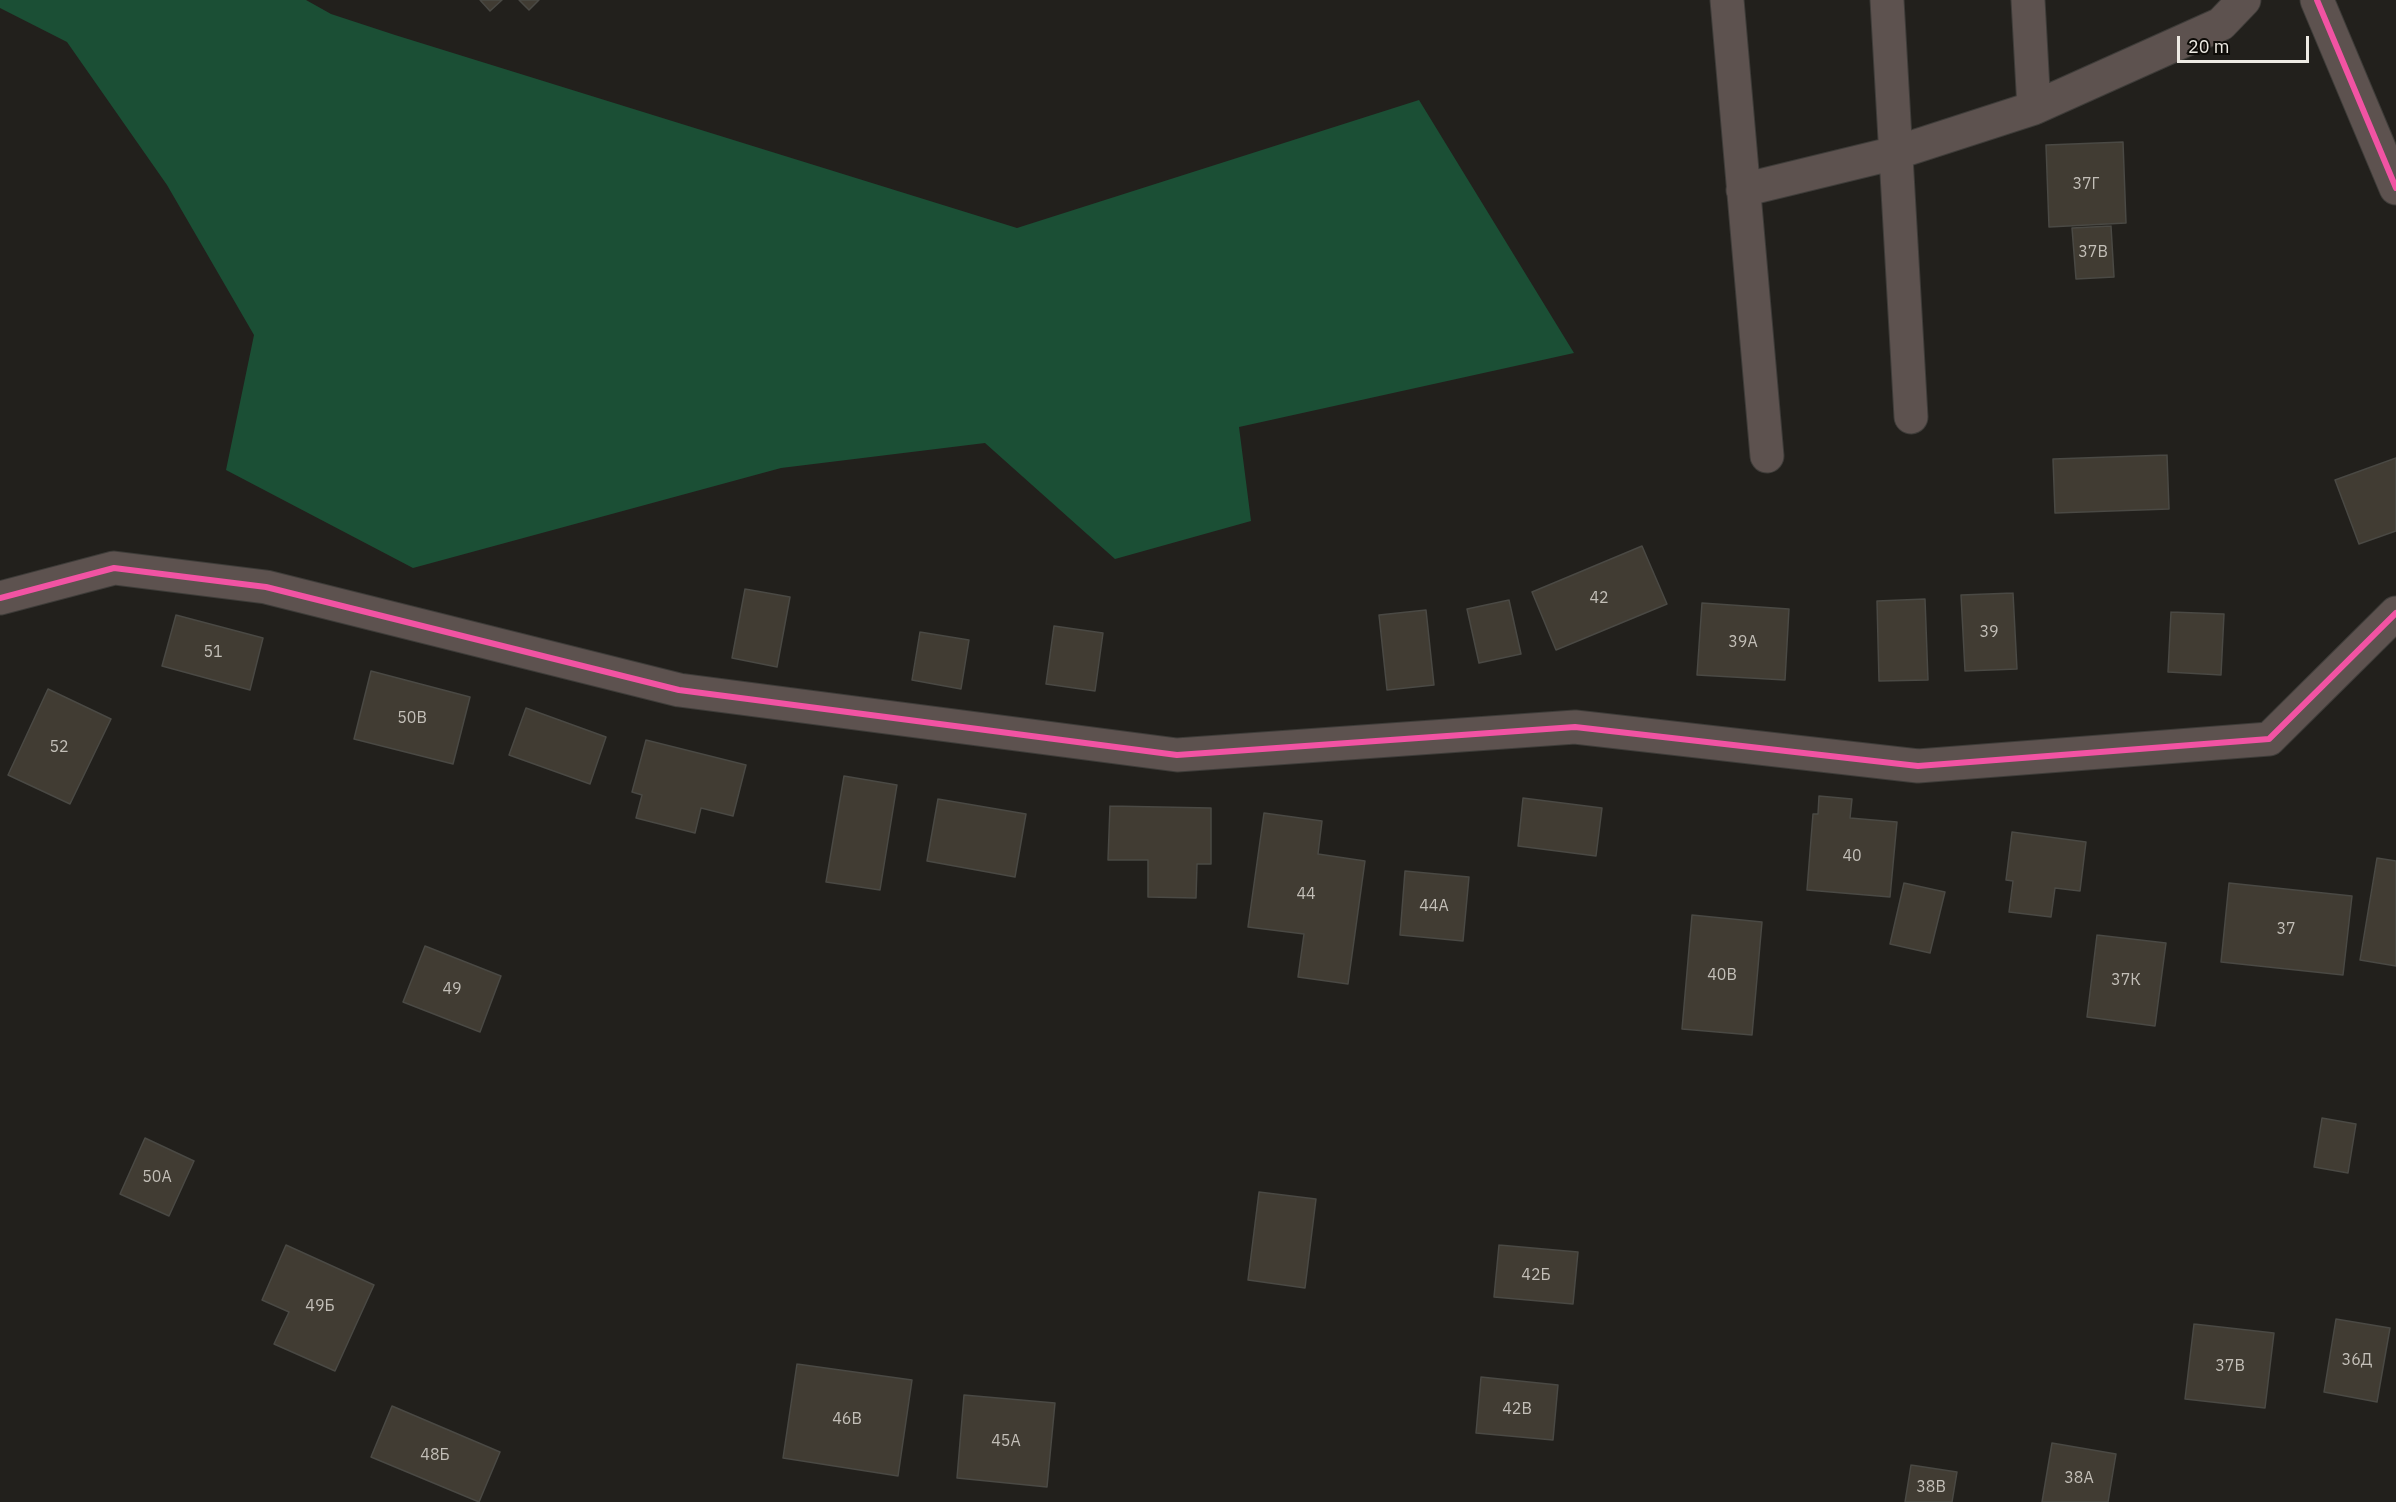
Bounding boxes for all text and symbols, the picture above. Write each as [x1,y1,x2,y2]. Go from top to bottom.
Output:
scale bar [2180,24,2312,62]
text: 20 m [2188,35,2230,58]
house number: 37Г [2072,174,2100,194]
house number: 37В [2078,242,2108,262]
house number: 42 [1589,588,1609,608]
house number: 39 [1979,622,1999,642]
house number: 39А [1728,632,1758,652]
house number: 51 [203,642,223,662]
house number: 50В [397,708,427,728]
house number: 52 [49,737,69,757]
house number: 40 [1842,846,1862,866]
house number: 44 [1296,884,1316,904]
house number: 44А [1419,896,1449,916]
house number: 37 [2276,919,2296,939]
house number: 40В [1707,965,1737,985]
house number: 37К [2111,970,2141,990]
house number: 49 [442,979,462,999]
house number: 50А [142,1167,172,1187]
house number: 42Б [1521,1265,1551,1285]
house number: 49Б [305,1296,335,1316]
house number: 36Д [2342,1350,2372,1370]
house number: 37В [2215,1356,2245,1376]
house number: 42В [1502,1399,1532,1419]
house number: 46В [832,1409,862,1429]
house number: 45А [991,1431,1021,1451]
house number: 48Б [420,1445,450,1465]
house number: 38А [2064,1468,2094,1488]
house number: 38В [1916,1477,1946,1497]

